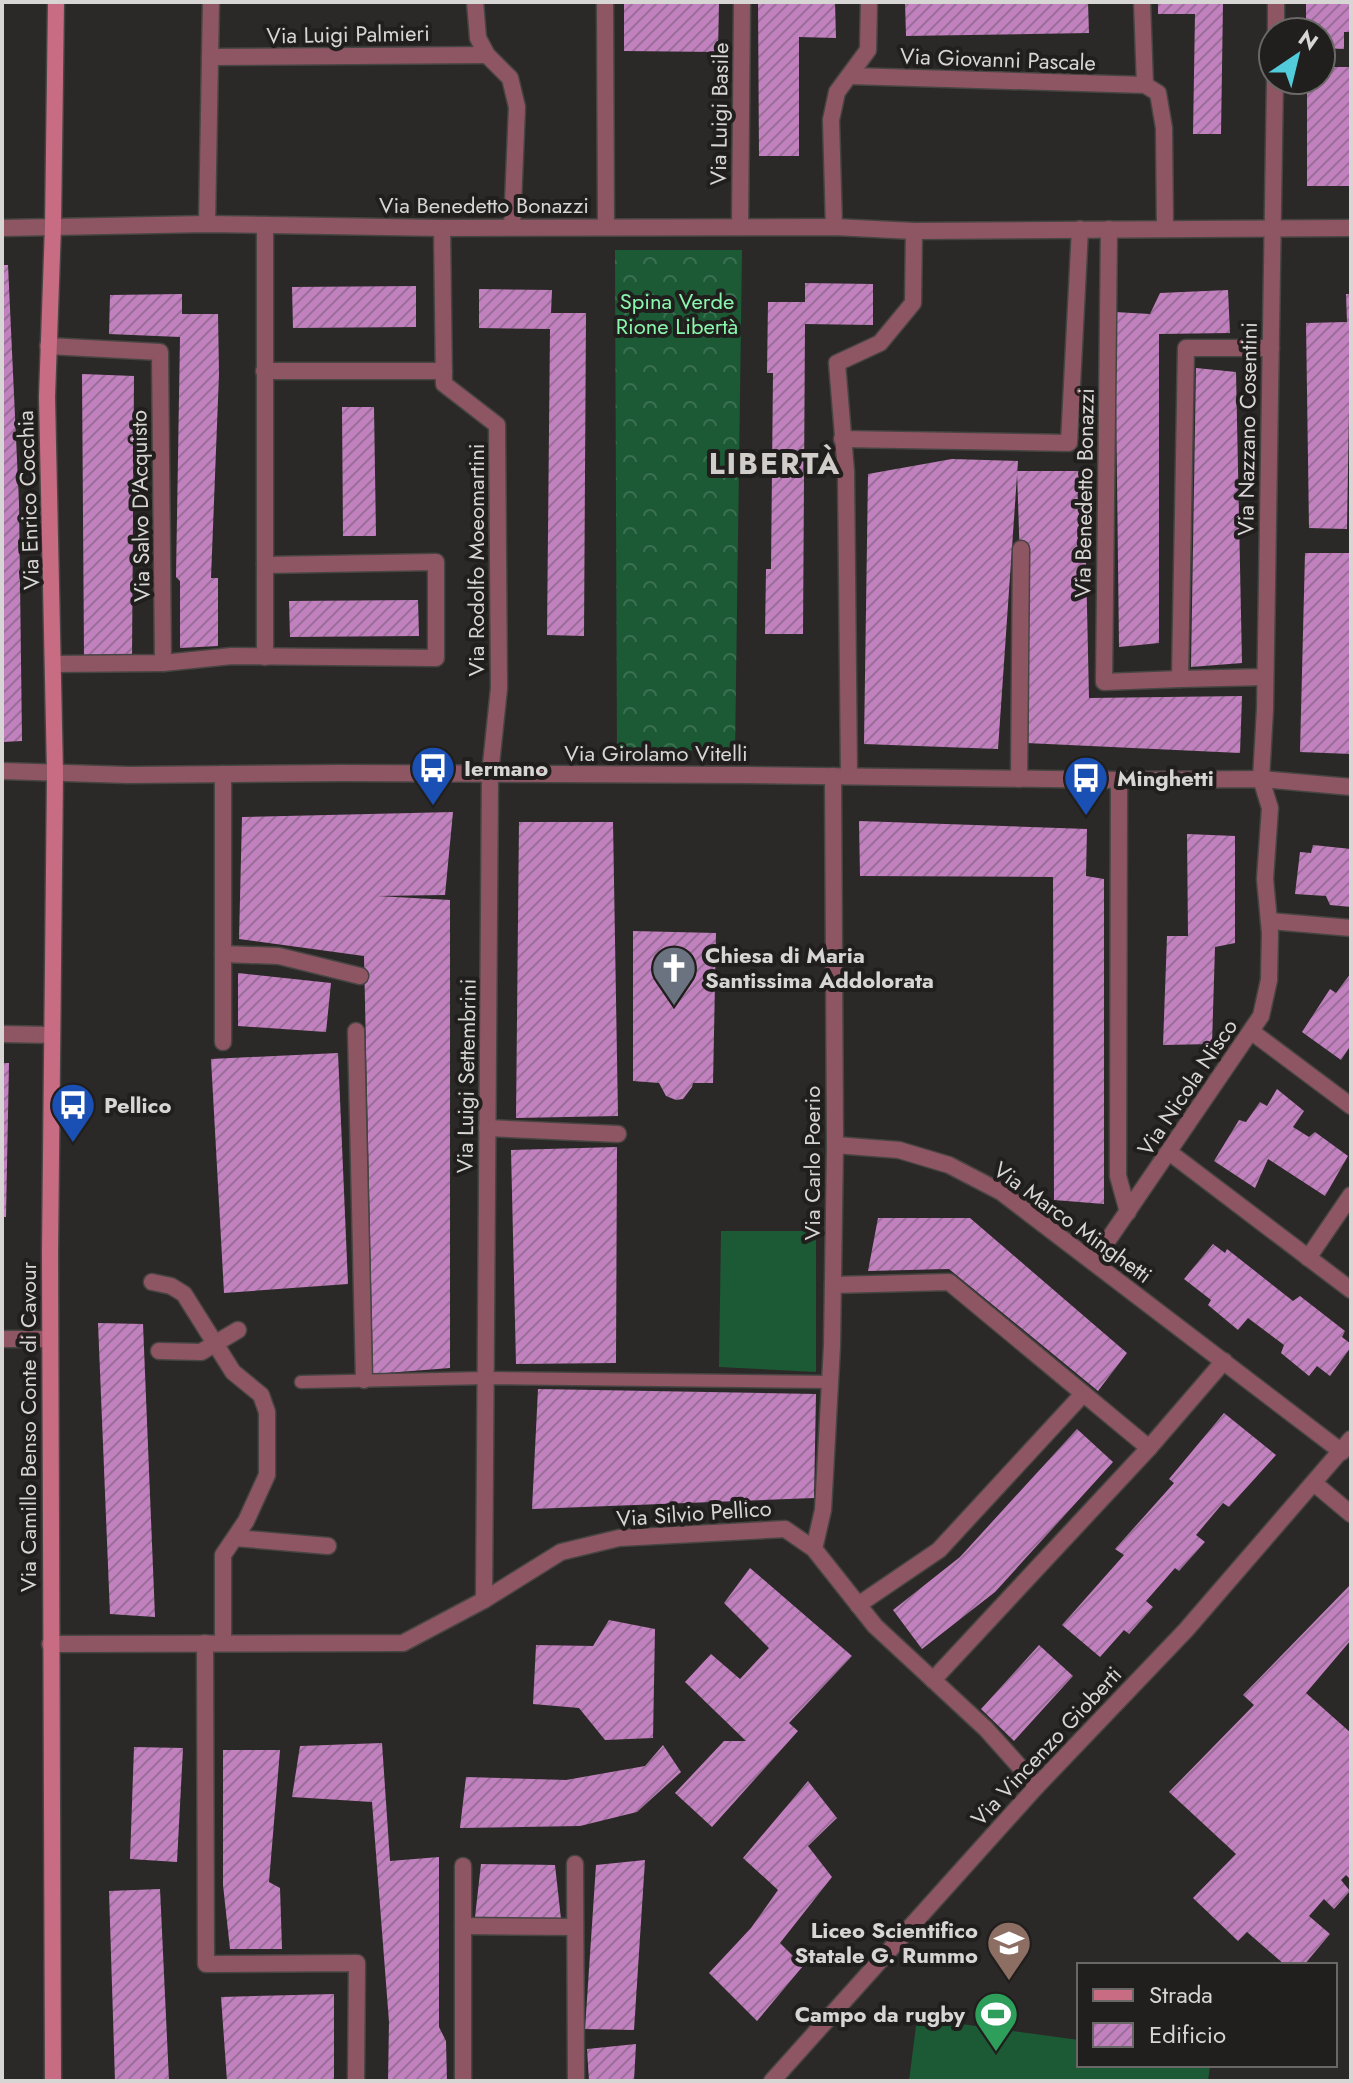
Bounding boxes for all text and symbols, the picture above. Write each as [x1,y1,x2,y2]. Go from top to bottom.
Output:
north arrow [1257,16,1337,96]
street label: Via Luigi Palmieri [266,17,430,51]
text: N [1292,22,1325,58]
street label: Via Giovanni Pascale [900,40,1096,78]
street label: Via Luigi Basile [702,42,736,186]
street label: Via Benedetto Bonazzi [379,189,589,221]
park label: Spina Verde Rione Libertà [616,285,738,342]
street label: Via Nazzano Cosentini [1229,322,1265,536]
street label: Via Benedetto Bonazzi [1066,388,1102,598]
street label: Via Enrico Cocchia [9,410,47,590]
street label: Via Salvo D'Acquisto [122,410,158,602]
district label: LIBERTÀ [709,442,841,485]
street label: Via Rodolfo Moeomartini [460,443,492,677]
street label: Via Girolamo Vitelli [564,737,748,769]
bus stop icon: Iermano [409,744,457,807]
place label: Iermano [464,752,548,784]
bus stop icon: Minghetti [1062,754,1110,817]
place label: Minghetti [1117,762,1214,794]
place label: Chiesa di Maria Santissima Addolorata [705,939,934,996]
church icon: Chiesa di Maria Santissima Addolorata [650,944,698,1007]
street label: Via Luigi Settembrini [448,978,484,1174]
street label: Via Nicola Nisco [1129,1012,1245,1162]
bus stop icon: Pellico [49,1081,97,1144]
street label: Via Carlo Poerio [796,1086,828,1240]
place label: Pellico [104,1089,171,1121]
street label: Via Marco Minghetti [987,1154,1159,1290]
street label: Via Camillo Benso Conte di Cavour [12,1262,44,1592]
street label: Via Silvio Pellico [615,1492,773,1534]
street label: Via Vincenzo Gioberti [963,1659,1129,1833]
place label: Liceo Scientifico Statale G. Rummo [795,1914,978,1971]
school or university icon: Liceo Scientifico Statale G. Rummo [985,1919,1033,1982]
legend [1077,1963,1337,2067]
text: Strada [1149,1977,1213,2012]
sports icon: Campo da rugby [972,1990,1020,2053]
place label: Campo da rugby [795,1998,966,2030]
text: Edificio [1149,2017,1226,2052]

